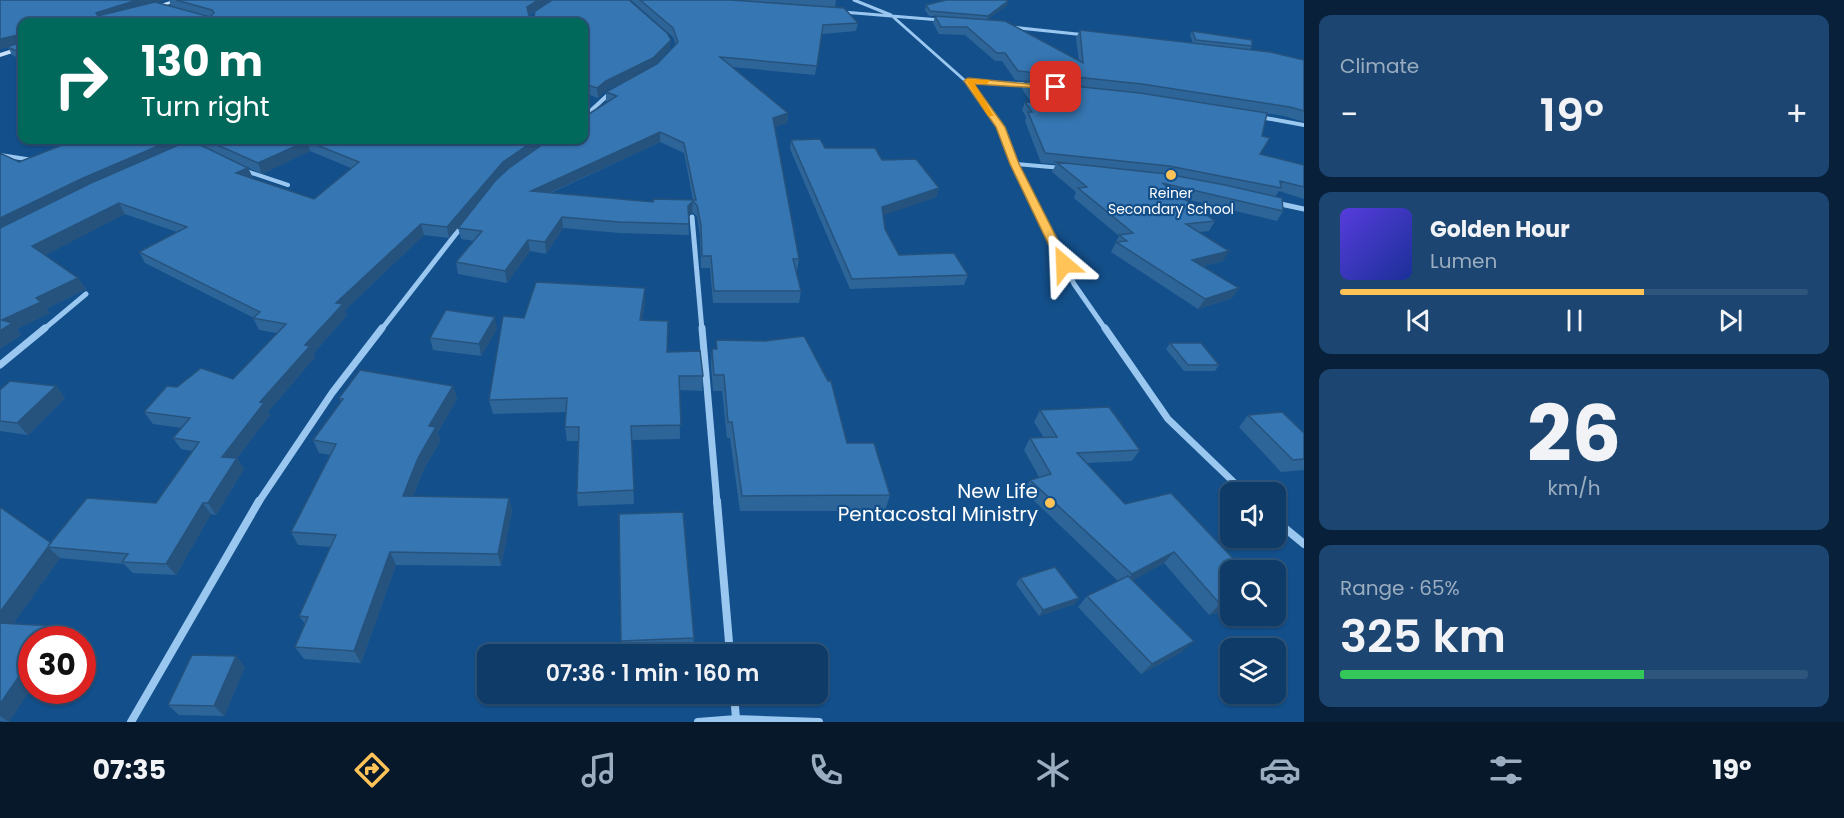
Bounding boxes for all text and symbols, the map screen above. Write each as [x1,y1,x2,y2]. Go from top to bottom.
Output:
text: 130 m [141,32,263,91]
icon: right [42,42,120,120]
text: Climate [1340,52,1419,80]
pin [1030,61,1081,112]
icon: arrive [1039,70,1072,103]
text: 19° [1540,84,1604,147]
text: Turn right [141,88,270,125]
text: − [1340,91,1358,138]
text: + [1785,91,1808,138]
marker: Reiner Secondary School [1164,168,1178,182]
place label: Reiner Secondary School [1108,183,1234,219]
text: Golden Hour [1430,214,1570,245]
position arrow [1032,232,1096,296]
text: Lumen [1430,247,1497,275]
icon: previous [1402,304,1435,337]
icon: pause [1558,304,1591,337]
icon: next [1714,304,1747,337]
text: 26 [1527,379,1621,488]
text: km/h [1547,474,1601,502]
place label: New Life Pentacostal Ministry [838,477,1038,528]
map controls [1220,482,1286,704]
button: sound [1220,482,1286,548]
marker: New Life Pentacostal Ministry [1043,496,1057,510]
button: search [1220,560,1286,626]
text: Range · 65% [1340,574,1460,602]
text: 325 km [1340,605,1506,668]
speed limit sign: 30 [18,626,96,704]
button: layers [1220,638,1286,704]
text: 07:36 · 1 min · 160 m [546,658,759,689]
icon: directions [351,749,393,791]
icon: music [578,749,620,791]
icon: phone [805,749,847,791]
icon: climate [1032,749,1074,791]
icon: car [1259,749,1301,791]
icon: filters [1485,749,1527,791]
text: 07:35 [92,751,166,788]
text: 19° [1712,751,1752,788]

